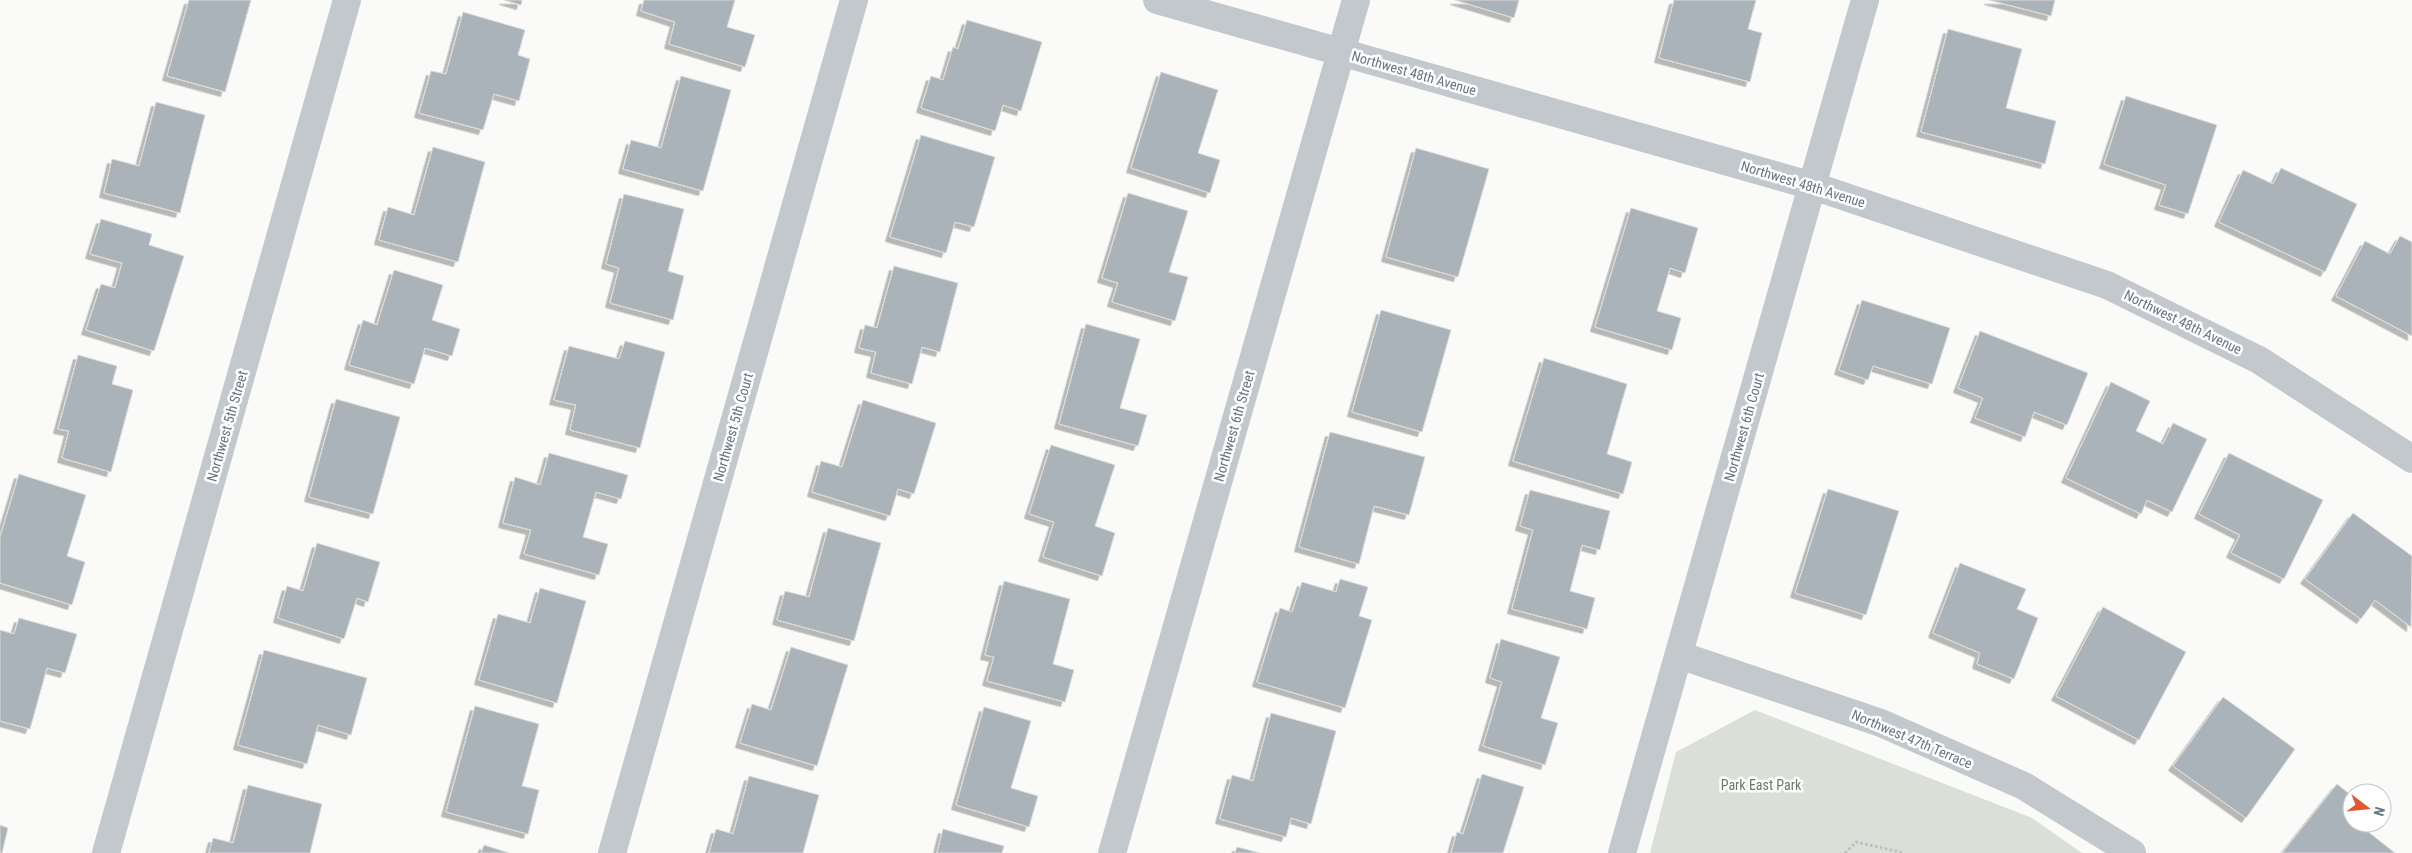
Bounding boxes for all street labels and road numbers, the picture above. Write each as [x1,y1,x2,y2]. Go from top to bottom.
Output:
street label: Northwest 48th Avenue [1350,48,1479,99]
street label: Northwest 48th Avenue [1739,158,1867,211]
street label: Northwest 48th Avenue [2122,287,2245,358]
street label: Northwest 5th Street [204,369,250,483]
street label: Northwest 6th Street [1211,369,1257,483]
street label: Northwest 5th Court [710,371,756,483]
street label: Northwest 6th Court [1721,371,1767,483]
street label: Northwest 47th Terrace [1849,706,1975,772]

